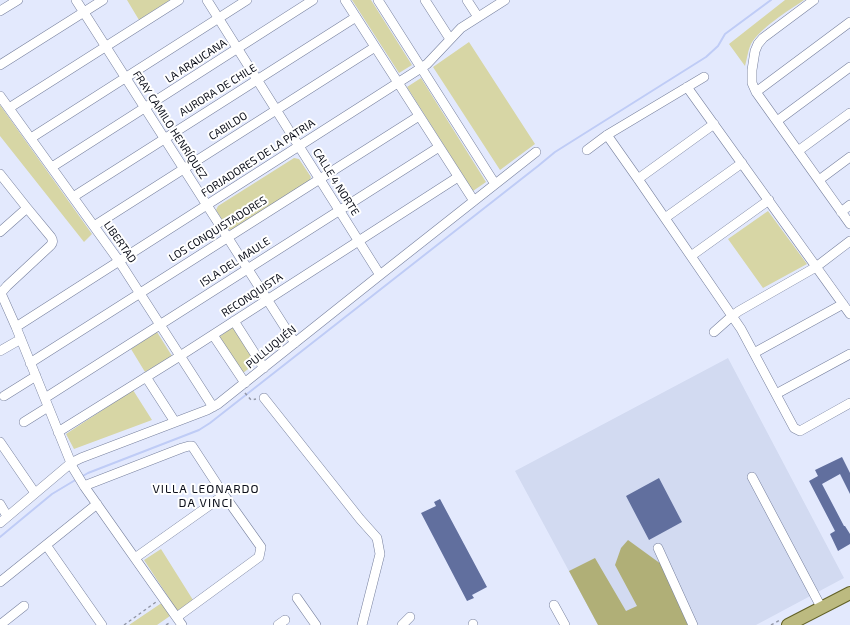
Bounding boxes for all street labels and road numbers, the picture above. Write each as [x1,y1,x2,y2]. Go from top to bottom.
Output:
street label: LA ARAUCANA [163,36,229,86]
street label: AURORA DE CHILE [177,61,259,119]
street label: FRAY CAMILO HENRÍQUEZ [130,68,210,182]
street label: CABILDO [206,109,250,143]
street label: FORJADORES DE LA PATRIA [199,116,317,200]
street label: CALLE 4 NORTE [310,146,362,218]
street label: LOS CONQUISTADORES [167,194,269,264]
street label: LIBERTAD [101,219,139,265]
street label: ISLA DEL MAULE [197,234,273,290]
street label: RECONQUISTA [219,270,285,320]
street label: PULLUQUÉN [243,323,299,371]

